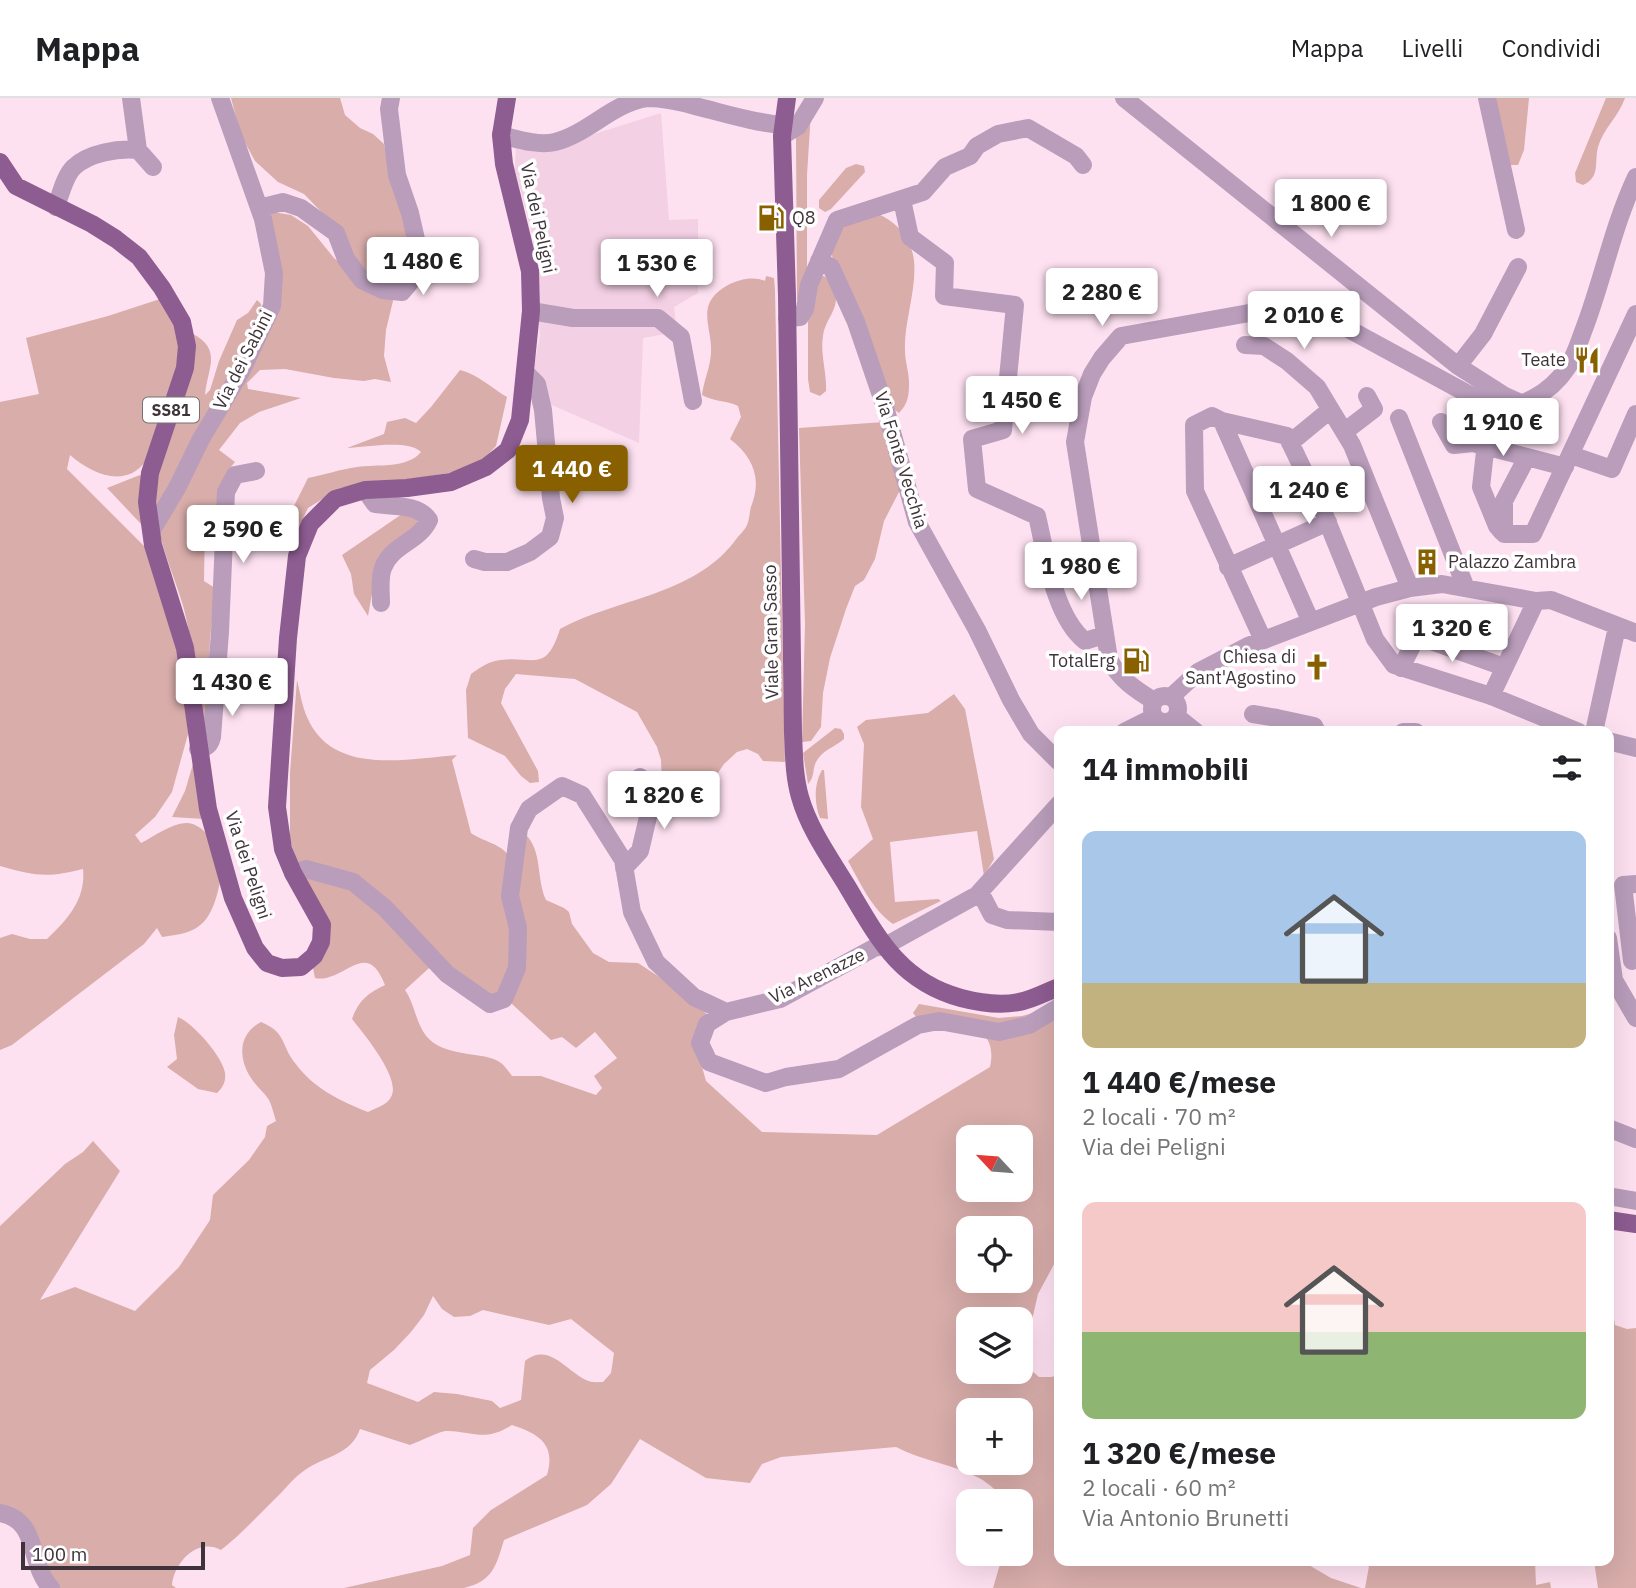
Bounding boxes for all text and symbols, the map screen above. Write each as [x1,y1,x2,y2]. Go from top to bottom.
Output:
text: Mappa [35,27,140,70]
text: Mappa [1291,32,1364,64]
text: Livelli [1402,32,1463,64]
text: Condividi [1501,32,1601,64]
street label: Via dei Peligni [516,161,561,275]
pin: 1 800 € [1266,180,1396,239]
text: 1 800 € [1291,187,1371,217]
fuel station icon: Q8 [756,203,786,233]
place label: Q8 [792,206,816,229]
pin: 1 480 € [358,238,488,297]
pin: 1 530 € [592,240,722,299]
text: 1 480 € [383,245,463,275]
text: 1 530 € [617,247,697,277]
pin: 2 280 € [1037,268,1167,328]
text: 2 280 € [1062,276,1142,306]
pin: 2 010 € [1239,292,1369,351]
text: 2 010 € [1264,299,1344,329]
street label: Via dei Sabini [208,306,277,413]
restaurant icon: Teate [1572,345,1602,375]
place label: Teate [1521,348,1566,371]
pin: 1 450 € [957,376,1087,436]
text: 1 450 € [982,384,1062,414]
street label: Via Fonte Vecchia [870,388,933,532]
road number: SS81 [143,398,199,422]
pin: 1 910 € [1438,398,1568,458]
text: 1 910 € [1463,406,1543,436]
pin: 1 440 € [507,446,637,505]
text: 1 440 € [532,453,612,483]
pin: 1 240 € [1244,466,1374,526]
text: 1 240 € [1269,474,1349,504]
pin: 2 590 € [178,505,308,565]
text: 2 590 € [203,513,283,543]
pin: 1 980 € [1016,542,1146,602]
building icon: Palazzo Zambra [1412,547,1442,577]
text: 1 980 € [1041,550,1121,580]
place label: Palazzo Zambra [1448,550,1576,573]
street label: Viale Gran Sasso [758,564,783,700]
pin: 1 320 € [1387,604,1517,664]
text: 1 320 € [1412,612,1492,642]
place label: Chiesa di Sant'Agostino [1185,645,1296,689]
fuel station icon: TotalErg [1121,646,1151,676]
place label: TotalErg [1049,649,1115,672]
church icon: Chiesa di Sant'Agostino [1302,652,1332,682]
pin: 1 430 € [167,658,297,718]
text: 1 430 € [192,666,272,696]
text: 14 immobili [1082,749,1249,788]
icon: filters [1548,749,1586,787]
pin: 1 820 € [599,772,729,831]
text: 1 820 € [624,779,704,809]
street label: Via dei Peligni [220,808,277,922]
icon: home [1271,876,1397,1002]
street label: Via Arenazze [765,942,868,1009]
text: 1 440 €/mese [1082,1062,1276,1101]
text: 2 locali · 70 m² [1082,1101,1236,1131]
north arrow [956,1125,1032,1202]
map controls [956,1125,1033,1566]
text: Via dei Peligni [1082,1131,1226,1161]
button: locate [956,1216,1033,1293]
icon: home [1271,1247,1397,1373]
button: layers [956,1307,1033,1384]
button: + [956,1398,1033,1475]
text: 1 320 €/mese [1082,1433,1276,1472]
text: 2 locali · 60 m² [1082,1472,1236,1502]
button: − [956,1489,1033,1566]
text: Via Antonio Brunetti [1082,1502,1289,1532]
scale bar [21,1539,205,1571]
text: 100 m [32,1542,87,1566]

